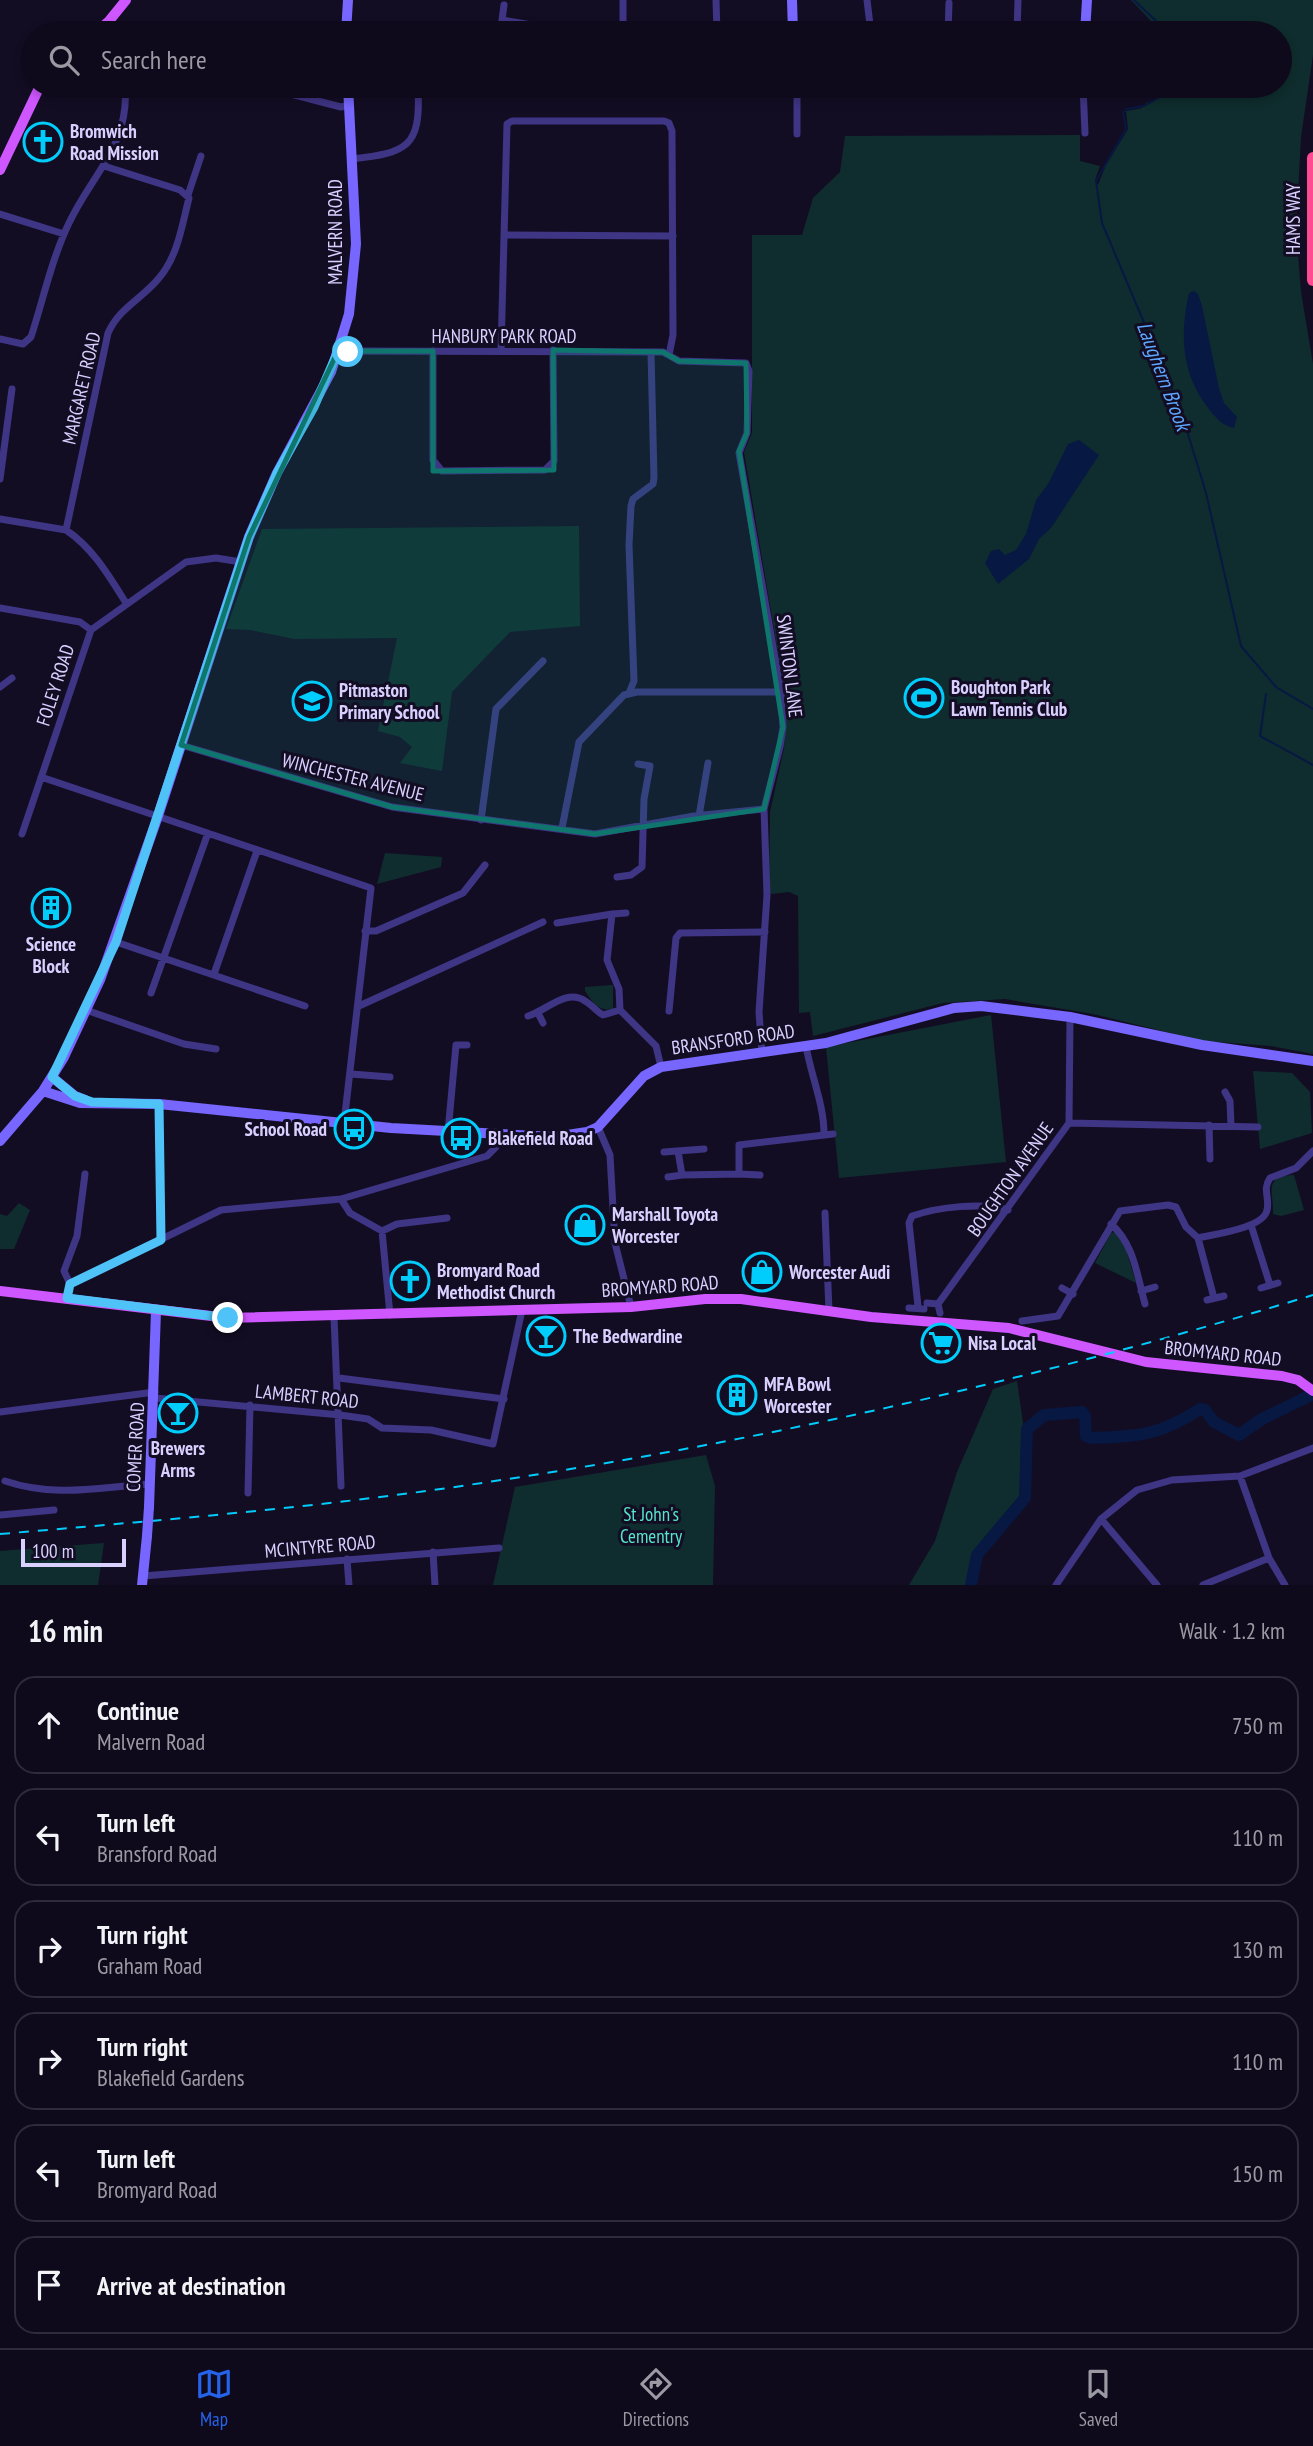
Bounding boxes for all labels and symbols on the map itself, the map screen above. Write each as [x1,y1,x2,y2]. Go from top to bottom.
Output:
place label: Bromwich Road Mission [70,119,159,165]
church icon: Bromwich Road Mission [22,121,64,163]
street label: MALVERN ROAD [323,179,347,285]
street label: HAMS WAY [1281,183,1305,255]
water label: Laughern Brook [1131,318,1198,437]
street label: HANBURY PARK ROAD [432,324,577,348]
street label: MARGARET ROAD [56,329,106,447]
route start [332,336,363,367]
street label: SWINTON LANE [772,613,808,719]
street label: FOLEY ROAD [31,641,79,729]
place label: Boughton Park Lawn Tennis Club [951,675,1067,721]
sports icon: Boughton Park Lawn Tennis Club [903,677,945,719]
place label: Pitmaston Primary School [339,678,440,724]
school or university icon: Pitmaston Primary School [291,680,333,722]
street label: WINCHESTER AVENUE [280,748,426,806]
building icon: Science Block [30,887,72,929]
place label: Science Block [26,932,76,978]
street label: BRANSFORD ROAD [670,1018,796,1060]
bus stop icon: School Road [333,1108,375,1150]
place label: School Road [245,1117,327,1141]
bus stop icon: Blakefield Road [440,1117,482,1159]
street label: BOUGHTON AVENUE [962,1117,1058,1241]
place label: Blakefield Road [488,1126,593,1150]
place label: Marshall Toyota Worcester [611,1202,718,1248]
shop icon: Marshall Toyota Worcester [564,1204,606,1246]
shop icon: Worcester Audi [741,1251,783,1293]
place label: Bromyard Road Methodist Church [437,1258,555,1304]
church icon: Bromyard Road Methodist Church [389,1260,431,1302]
place label: Worcester Audi [788,1260,890,1284]
street label: BROMYARD ROAD [601,1270,719,1302]
route end [212,1302,243,1333]
bar icon: The Bedwardine [525,1315,567,1357]
supermarket icon: Nisa Local [920,1322,962,1364]
place label: The Bedwardine [573,1324,683,1348]
place label: Nisa Local [968,1331,1036,1355]
street label: BROMYARD ROAD [1163,1335,1283,1371]
place label: MFA Bowl Worcester [763,1372,832,1418]
building icon: MFA Bowl Worcester [716,1374,758,1416]
street label: LAMBERT ROAD [254,1379,360,1413]
bar icon: Brewers Arms [157,1392,199,1434]
street label: COMER ROAD [121,1402,149,1492]
place label: Brewers Arms [151,1436,206,1482]
park label: St John's Cementry [620,1502,683,1548]
street label: MCINTYRE ROAD [264,1529,376,1563]
scale bar [21,1536,126,1568]

